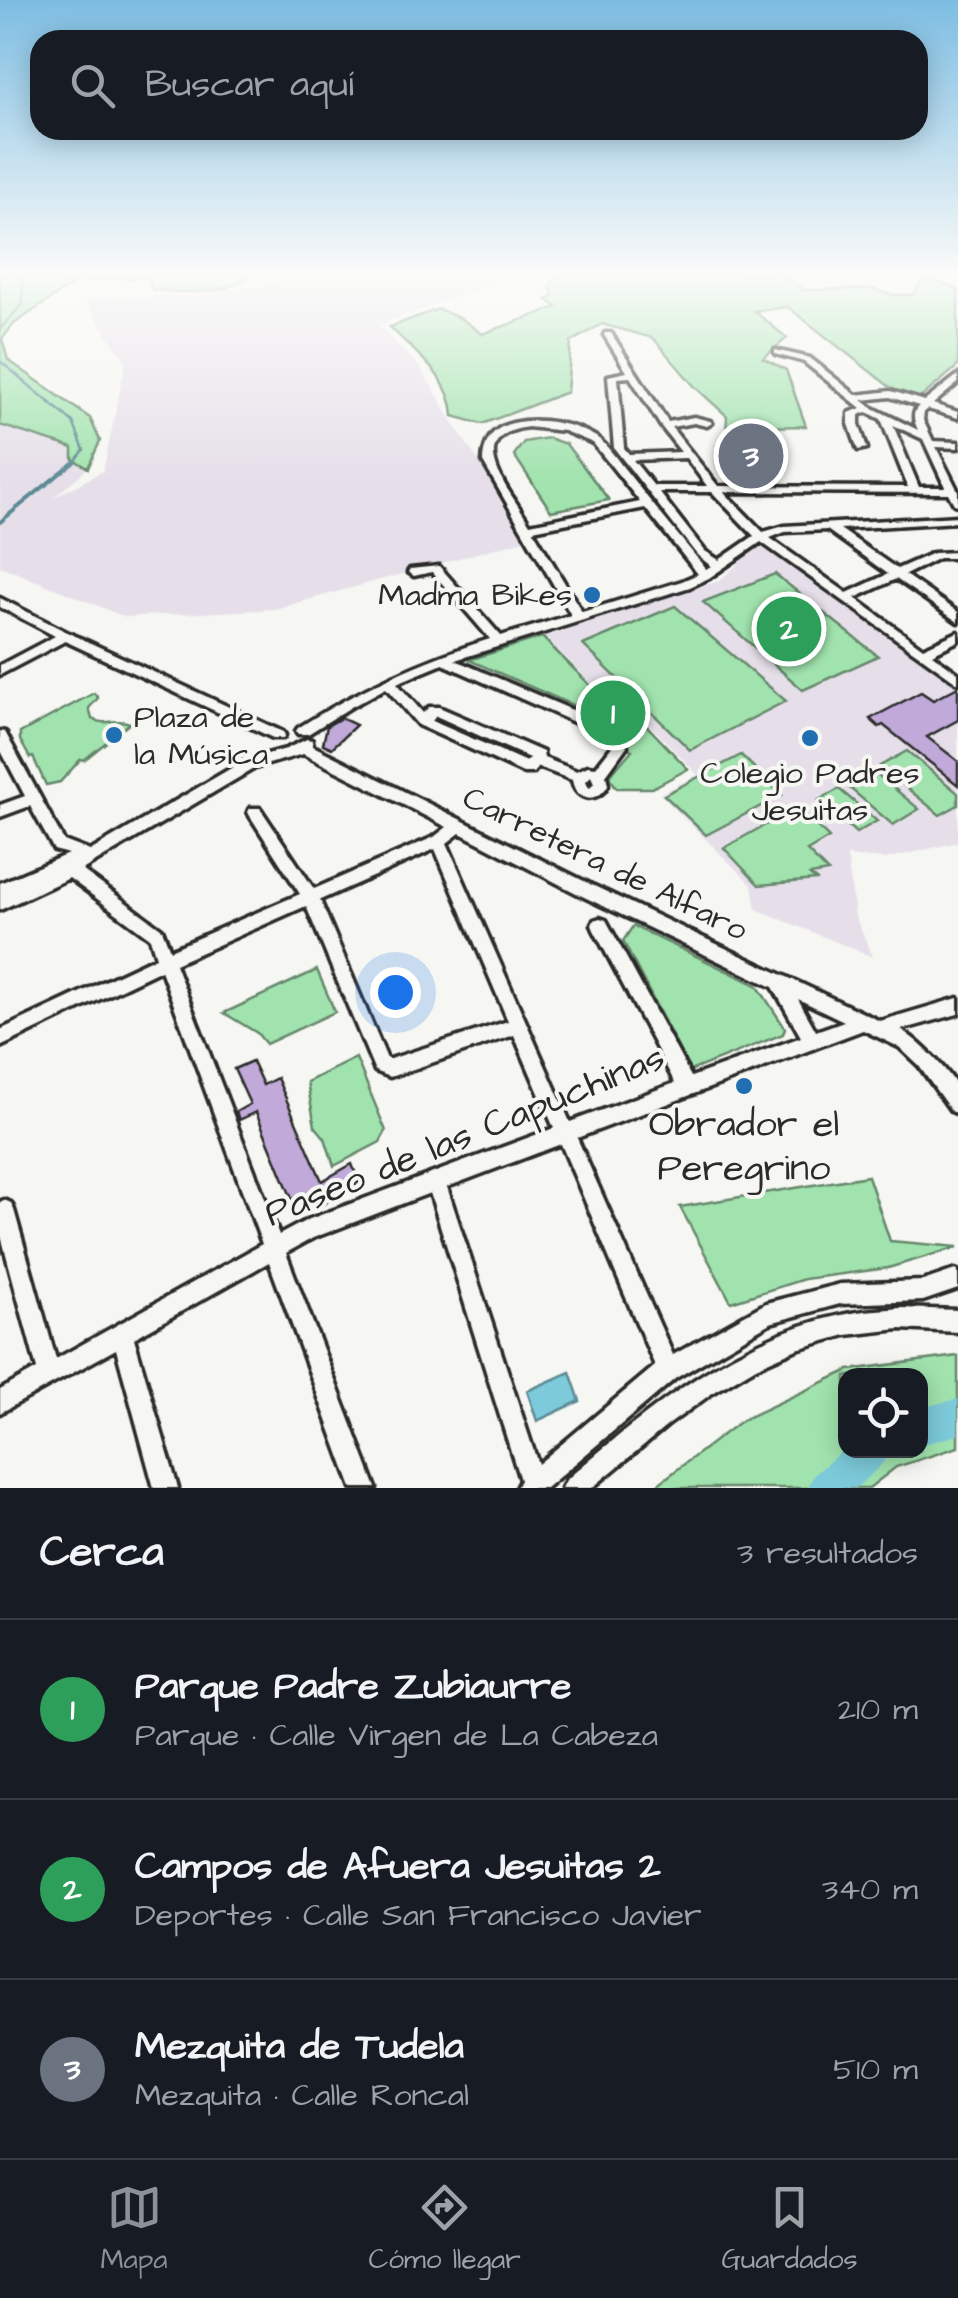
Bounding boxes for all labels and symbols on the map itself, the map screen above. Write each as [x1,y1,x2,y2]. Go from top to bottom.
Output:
pin: 3 [718,418,784,494]
place label: Madma Bikes [378,573,572,618]
marker: Madma Bikes [581,584,603,606]
pin: 2 [756,592,822,666]
pin: 1 [580,676,646,750]
place label: Plaza de la Música [134,695,268,777]
marker: Plaza de la Música [103,724,125,746]
marker: Colegio Padres Jesuitas [799,727,821,749]
place label: Colegio Padres Jesuitas [700,751,920,833]
street label: Carretera de Alfaro [455,775,755,953]
your location [370,967,421,1018]
street label: Paseo de las Capuchinas [257,1032,673,1240]
marker: Obrador el Peregrino [733,1075,755,1097]
place label: Obrador el Peregrino [649,1099,839,1195]

